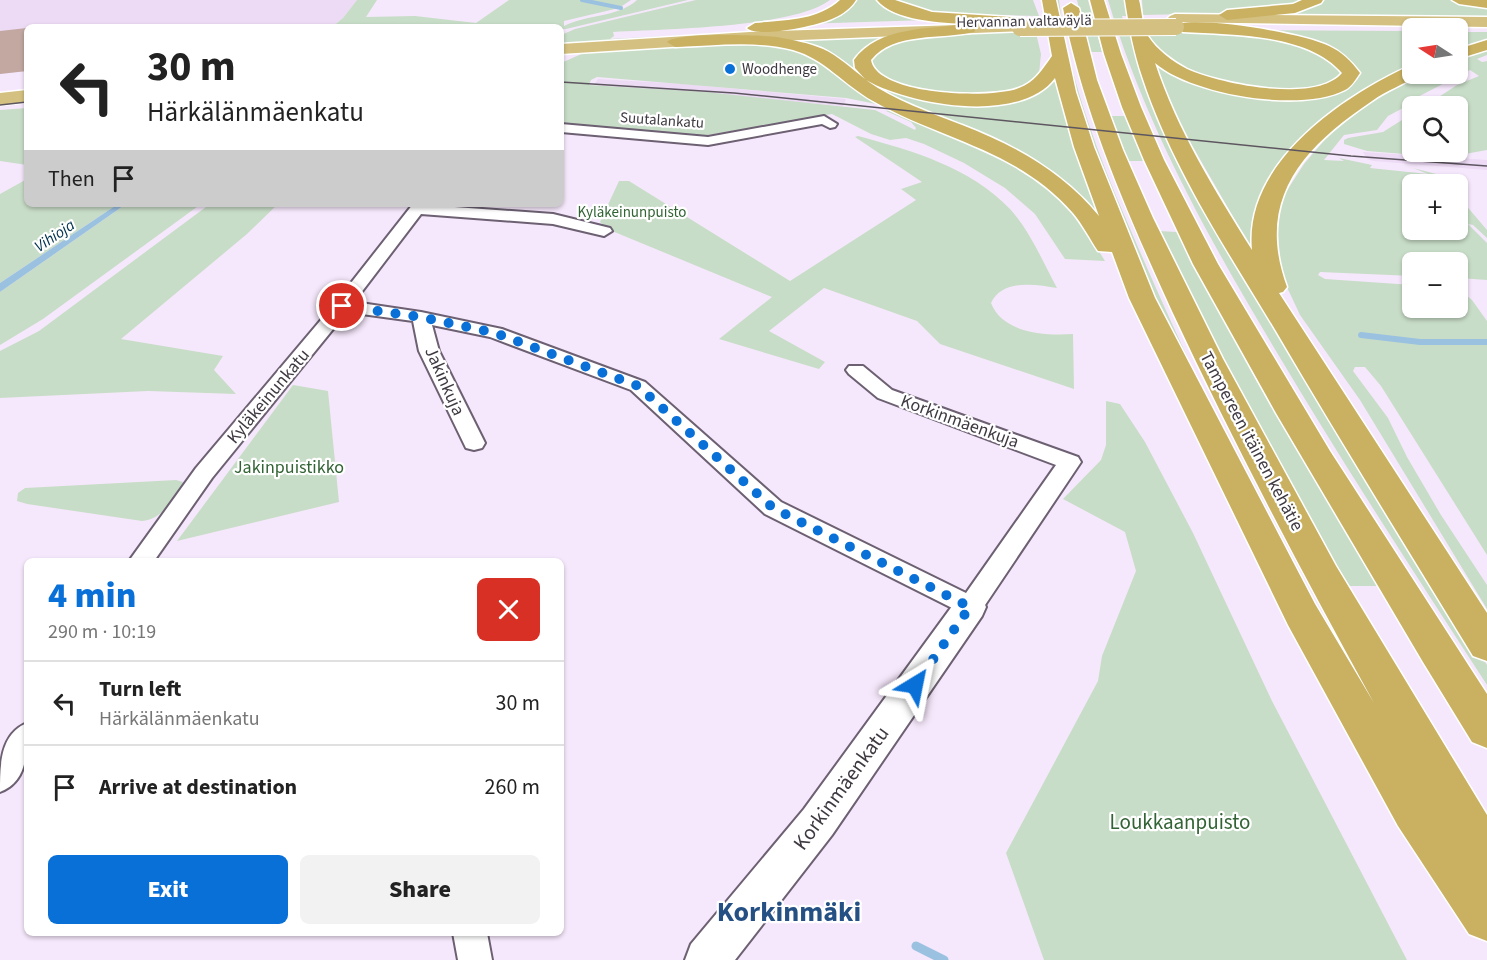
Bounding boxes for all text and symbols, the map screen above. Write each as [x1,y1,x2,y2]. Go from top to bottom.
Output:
street label: Hervannan valtaväylä [956,10,1092,33]
north arrow [1402,18,1468,84]
map controls [1402,18,1468,318]
text: 30 m [147,37,236,97]
icon: left [48,48,126,126]
place label: Woodhenge [742,59,817,80]
marker: Woodhenge [723,62,737,76]
text: Härkälänmäenkatu [147,93,364,132]
button: search [1402,96,1468,162]
street label: Suutalankatu [619,107,705,134]
icon: arrive [107,162,140,195]
text: Then [48,163,95,195]
button: + [1402,174,1468,240]
park label: Kyläkeinunpuisto [578,202,686,223]
water label: Vihioja [30,214,80,257]
button: − [1402,252,1468,318]
pin [316,280,367,331]
icon: arrive [325,289,358,322]
street label: Kyläkeinunkatu [221,343,316,449]
street label: Jakinkuja [418,343,471,420]
street label: Tampereen itäinen kehätie [1194,347,1310,535]
street label: Korkinmäenkuja [897,388,1022,454]
park label: Jakinpuistikko [234,455,344,480]
text: 4 min [48,570,136,621]
button: close [477,578,540,641]
text: 290 m · 10:19 [48,618,156,646]
position arrow [883,653,947,717]
text: Turn left [99,673,181,705]
icon: left [48,687,81,720]
text: 30 m [495,687,540,719]
text: Härkälänmäenkatu [99,705,260,733]
street label: Korkinmäenkatu [786,720,896,856]
icon: arrive [48,771,81,804]
text: Arrive at destination [99,771,297,803]
text: 260 m [485,771,540,803]
park label: Loukkaanpuisto [1110,807,1250,837]
button: Exit [48,855,288,924]
button: Share [300,855,540,924]
district label: Korkinmäki [717,892,861,932]

